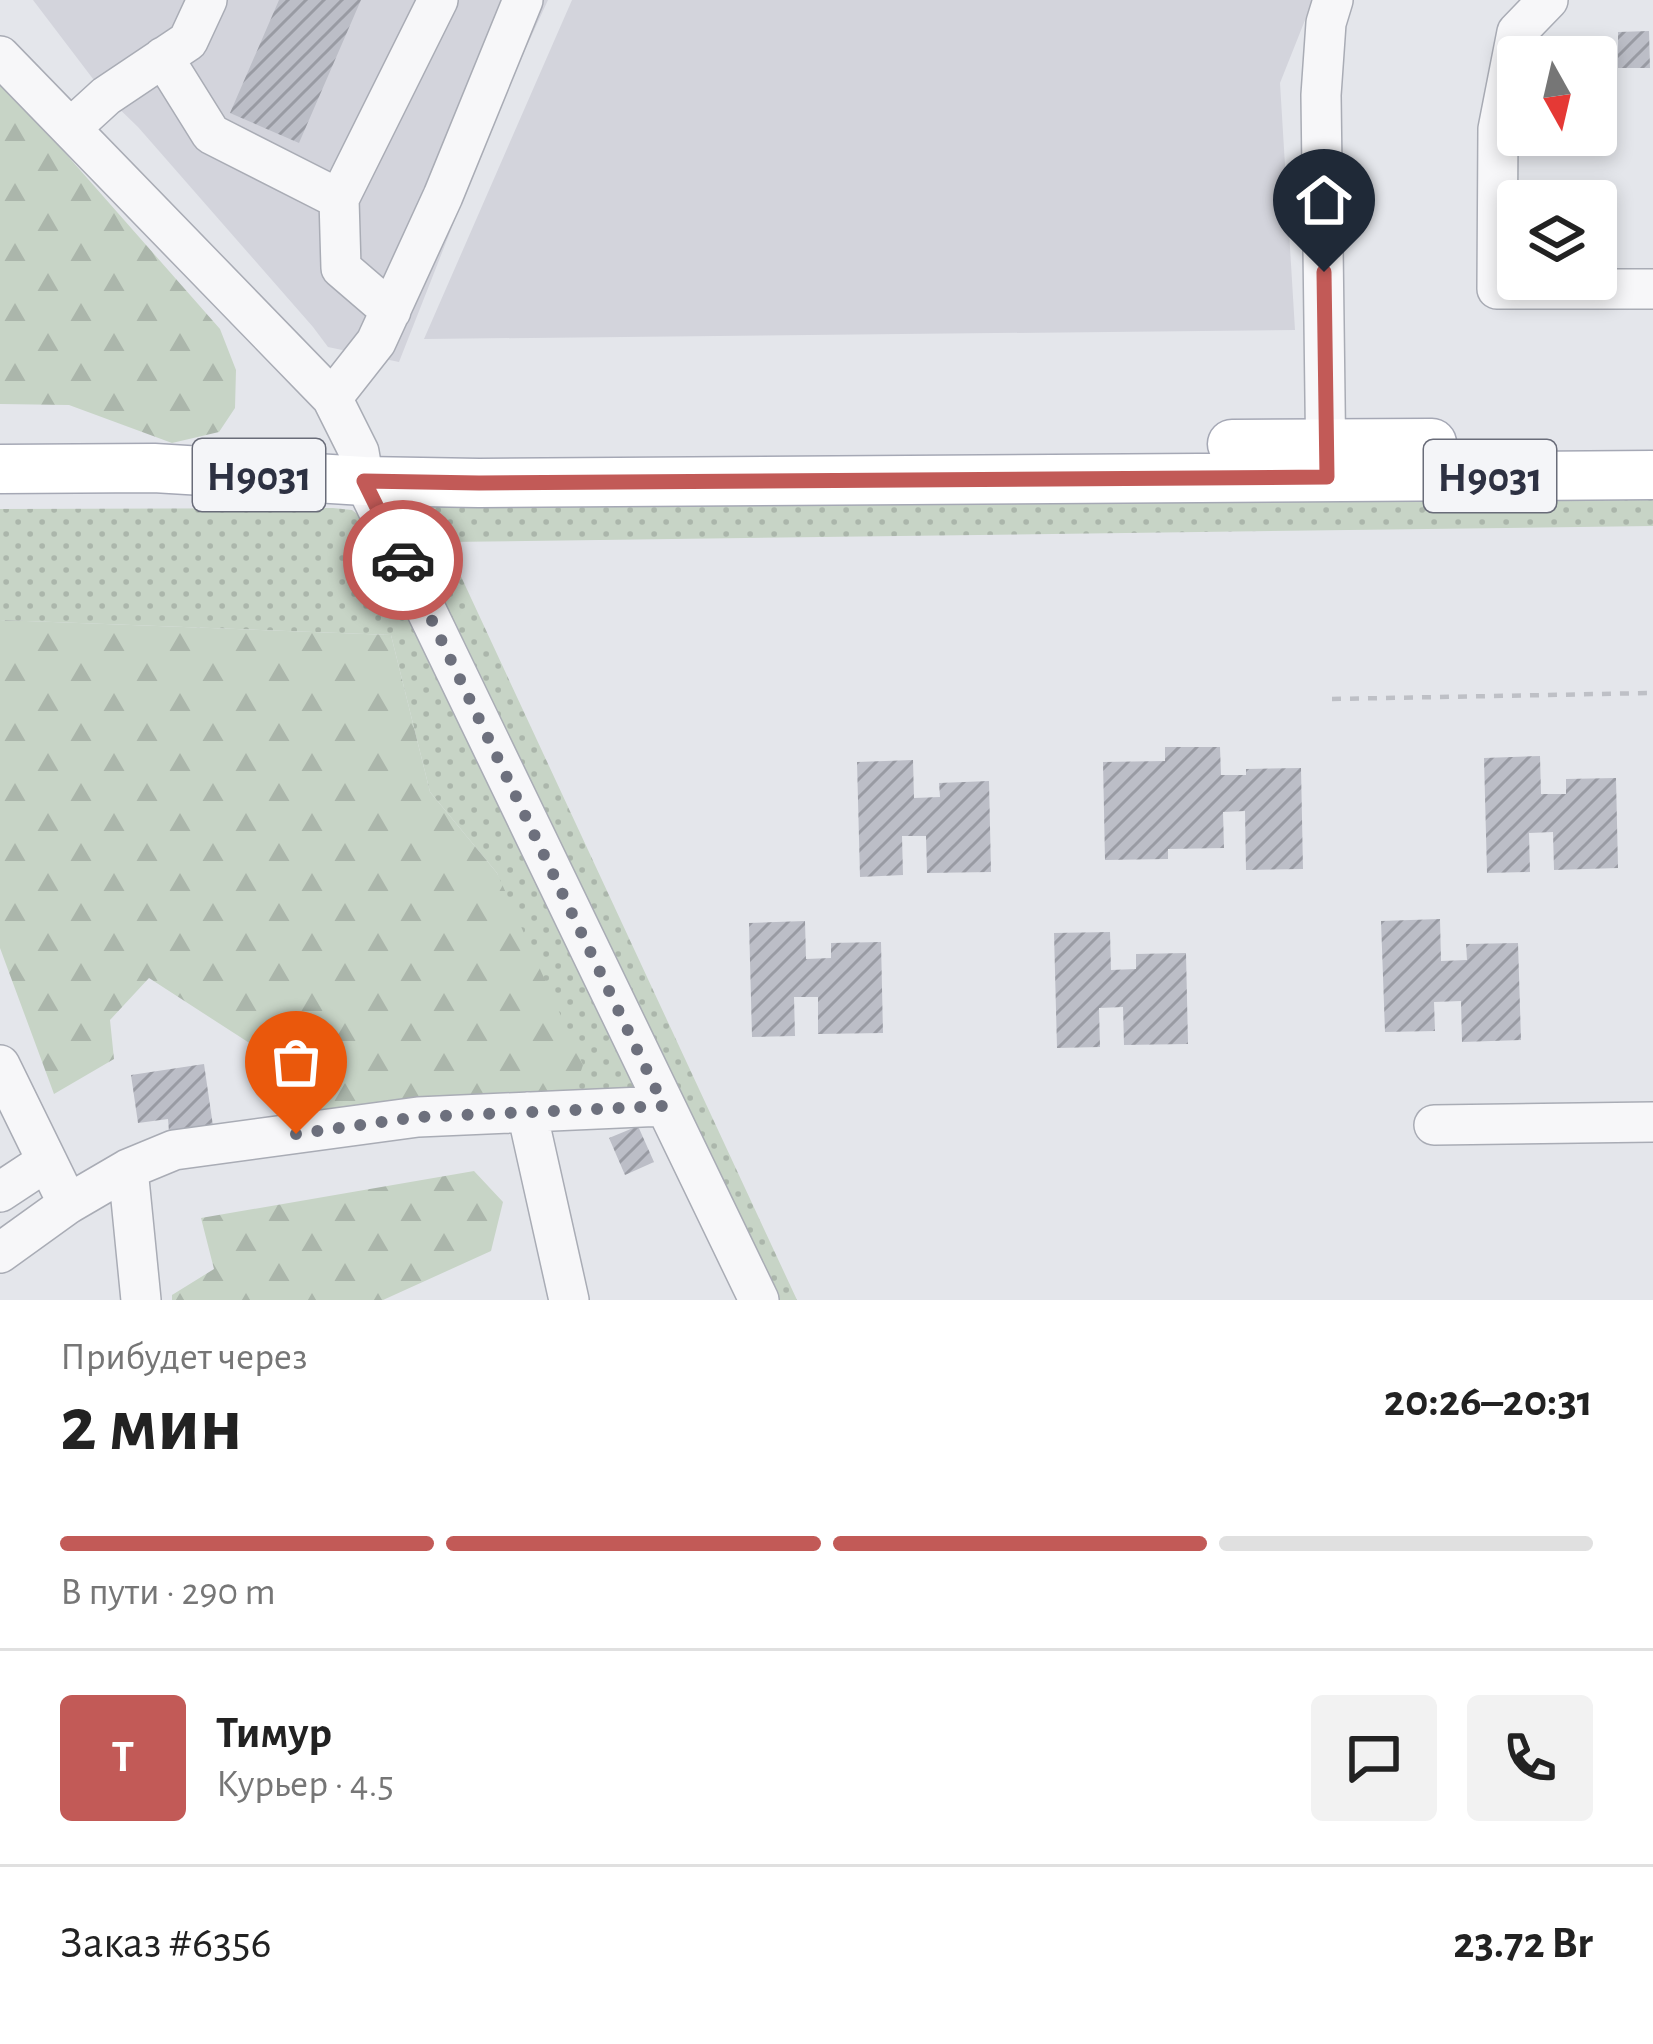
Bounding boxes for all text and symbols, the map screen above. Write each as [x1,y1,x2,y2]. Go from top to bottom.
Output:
north arrow [1497,36,1617,156]
map controls [1497,36,1617,300]
pin [1273,149,1375,272]
icon: home [1291,167,1357,233]
button: layers [1497,180,1617,300]
road number: Н9031 [193,439,325,511]
road number: Н9031 [1424,440,1556,512]
courier [343,500,463,620]
icon: car [370,527,436,593]
pin [245,1011,347,1134]
icon: bag [263,1029,329,1095]
text: Прибудет через [60,1338,307,1377]
text: 20:26–20:31 [1384,1379,1593,1424]
text: 2 мин [60,1387,243,1465]
text: В пути · 290 m [60,1573,276,1612]
button: chat [1311,1695,1437,1821]
button: phone [1467,1695,1593,1821]
text: Тимур [216,1711,332,1756]
text: Т [112,1735,134,1780]
text: Курьер · 4.5 [216,1765,394,1804]
text: Заказ #6356 [60,1921,272,1966]
text: 23.72 Br [1453,1921,1593,1966]

